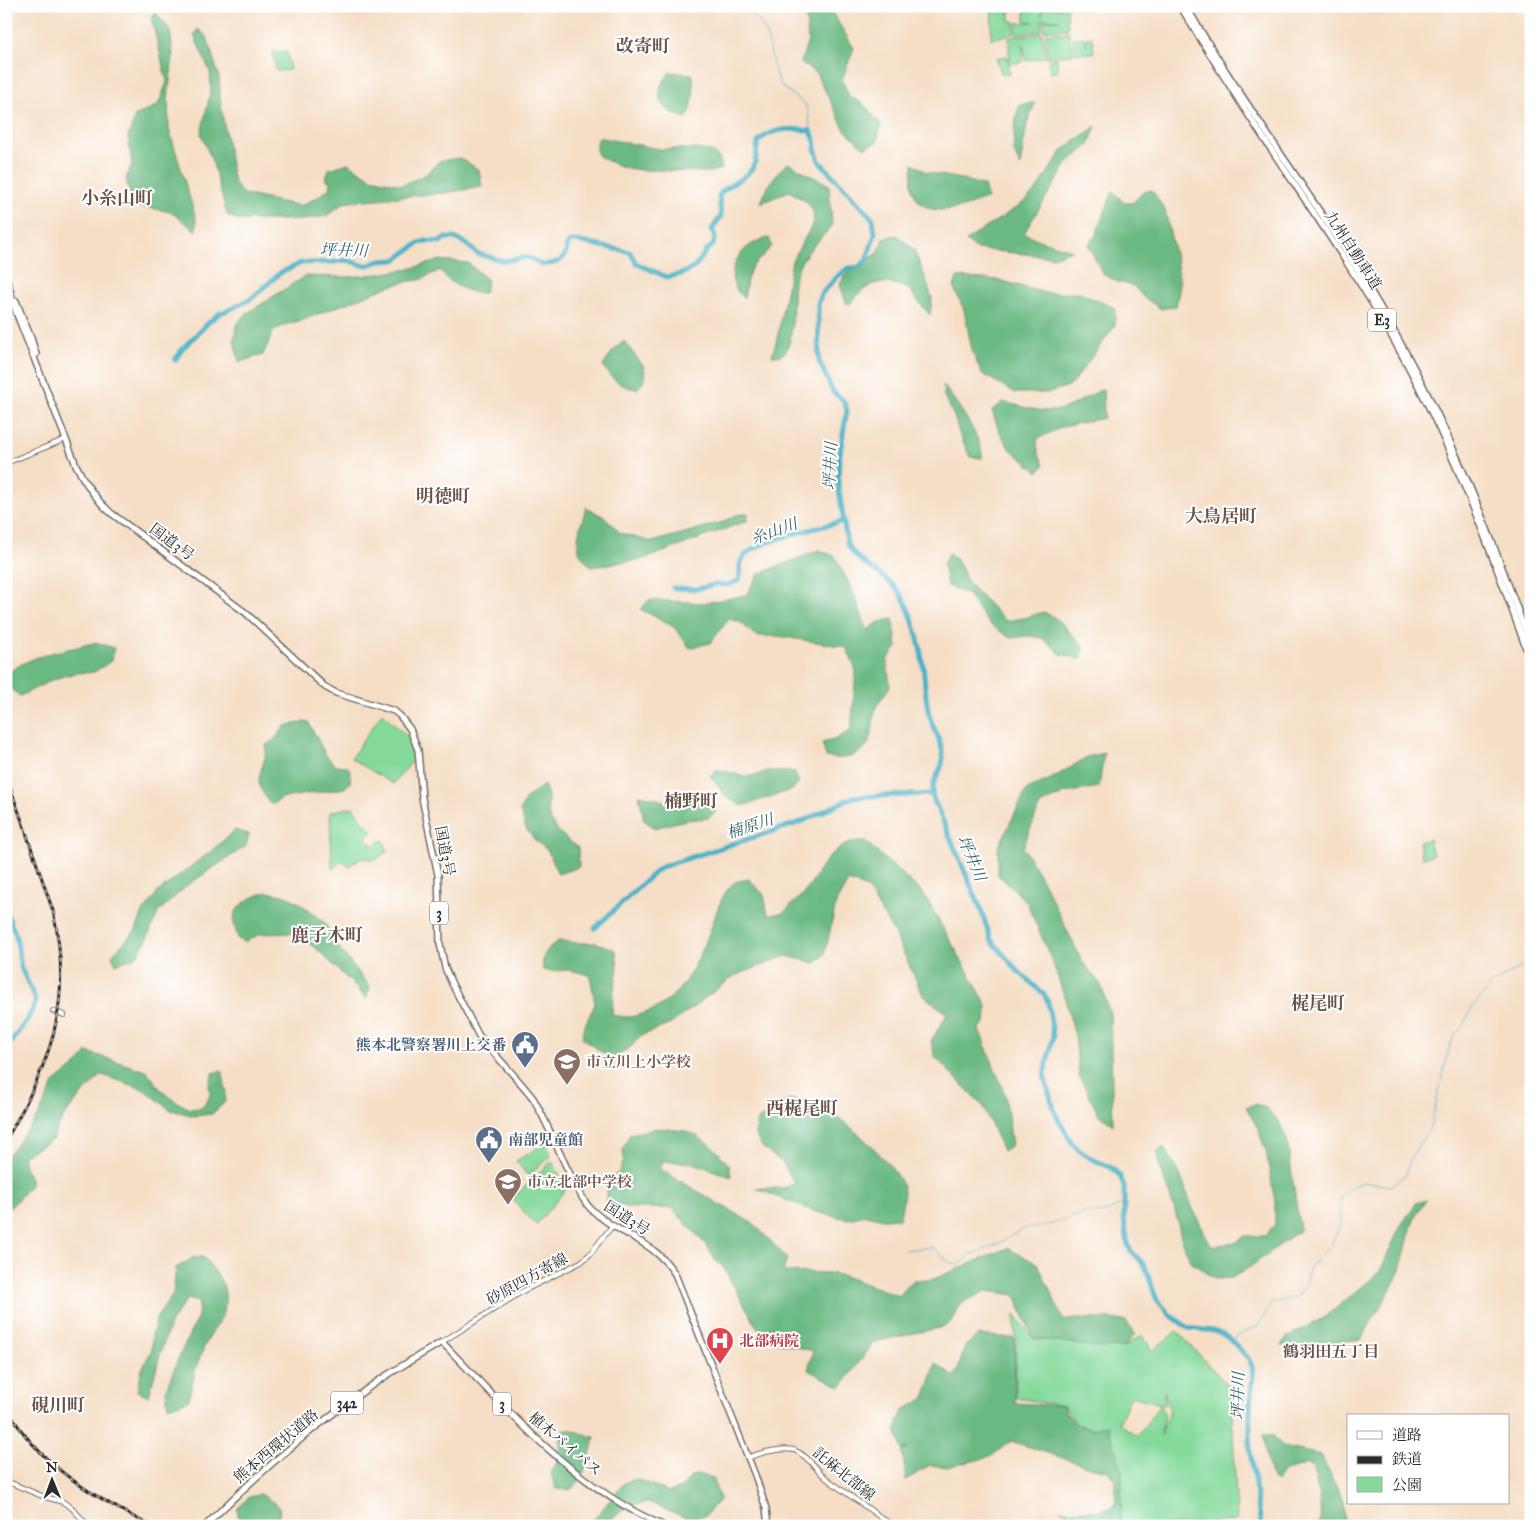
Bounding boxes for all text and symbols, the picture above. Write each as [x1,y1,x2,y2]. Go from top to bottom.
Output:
district label: 改寄町 [616,35,670,57]
district label: 小糸山町 [81,187,153,209]
street label: 九州自動車道 [1321,207,1385,293]
water label: 坪井川 [320,240,370,260]
road number: E3 [1368,308,1396,332]
water label: 坪井川 [819,440,841,490]
district label: 明徳町 [416,485,470,507]
district label: 大鳥居町 [1185,505,1257,527]
water label: 糸山川 [748,513,802,548]
street label: 国道3号 [146,520,198,564]
district label: 楠野町 [664,790,718,812]
water label: 楠原川 [724,809,778,842]
street label: 国道3号 [431,824,459,878]
water label: 坪井川 [954,832,991,886]
road number: 3 [430,901,448,924]
district label: 鹿子木町 [291,924,363,946]
district label: 梶尾町 [1291,992,1345,1014]
public building icon: 熊本北警察署川上交番 [510,1030,540,1069]
place label: 熊本北警察署川上交番 [356,1036,507,1054]
school or university icon: 市立川上小学校 [552,1047,582,1086]
place label: 市立川上小学校 [586,1053,691,1071]
district label: 西梶尾町 [766,1097,838,1119]
public building icon: 南部児童館 [474,1125,504,1164]
place label: 南部児童館 [508,1131,583,1149]
school or university icon: 市立北部中学校 [493,1167,523,1206]
place label: 市立北部中学校 [527,1173,632,1191]
street label: 国道3号 [601,1197,653,1239]
street label: 砂原四方寄線 [483,1249,571,1309]
hospital icon: 北部病院 [705,1326,735,1365]
place label: 北部病院 [739,1332,799,1350]
district label: 鶴羽田五丁目 [1283,1342,1379,1361]
water label: 坪井川 [1228,1370,1248,1420]
road number: 342 [331,1392,363,1415]
road number: 3 [493,1392,511,1416]
district label: 硯川町 [31,1394,85,1416]
street label: 熊本西環状道路 [230,1405,322,1487]
street label: 植木バイパス [525,1408,605,1480]
legend [1347,1414,1510,1504]
text: 道路 [1392,1426,1422,1444]
street label: 託麻北部線 [809,1443,879,1505]
text: 鉄道 [1392,1450,1422,1468]
north arrow [28,1454,78,1504]
text: N [46,1459,58,1476]
text: 公園 [1392,1476,1422,1494]

